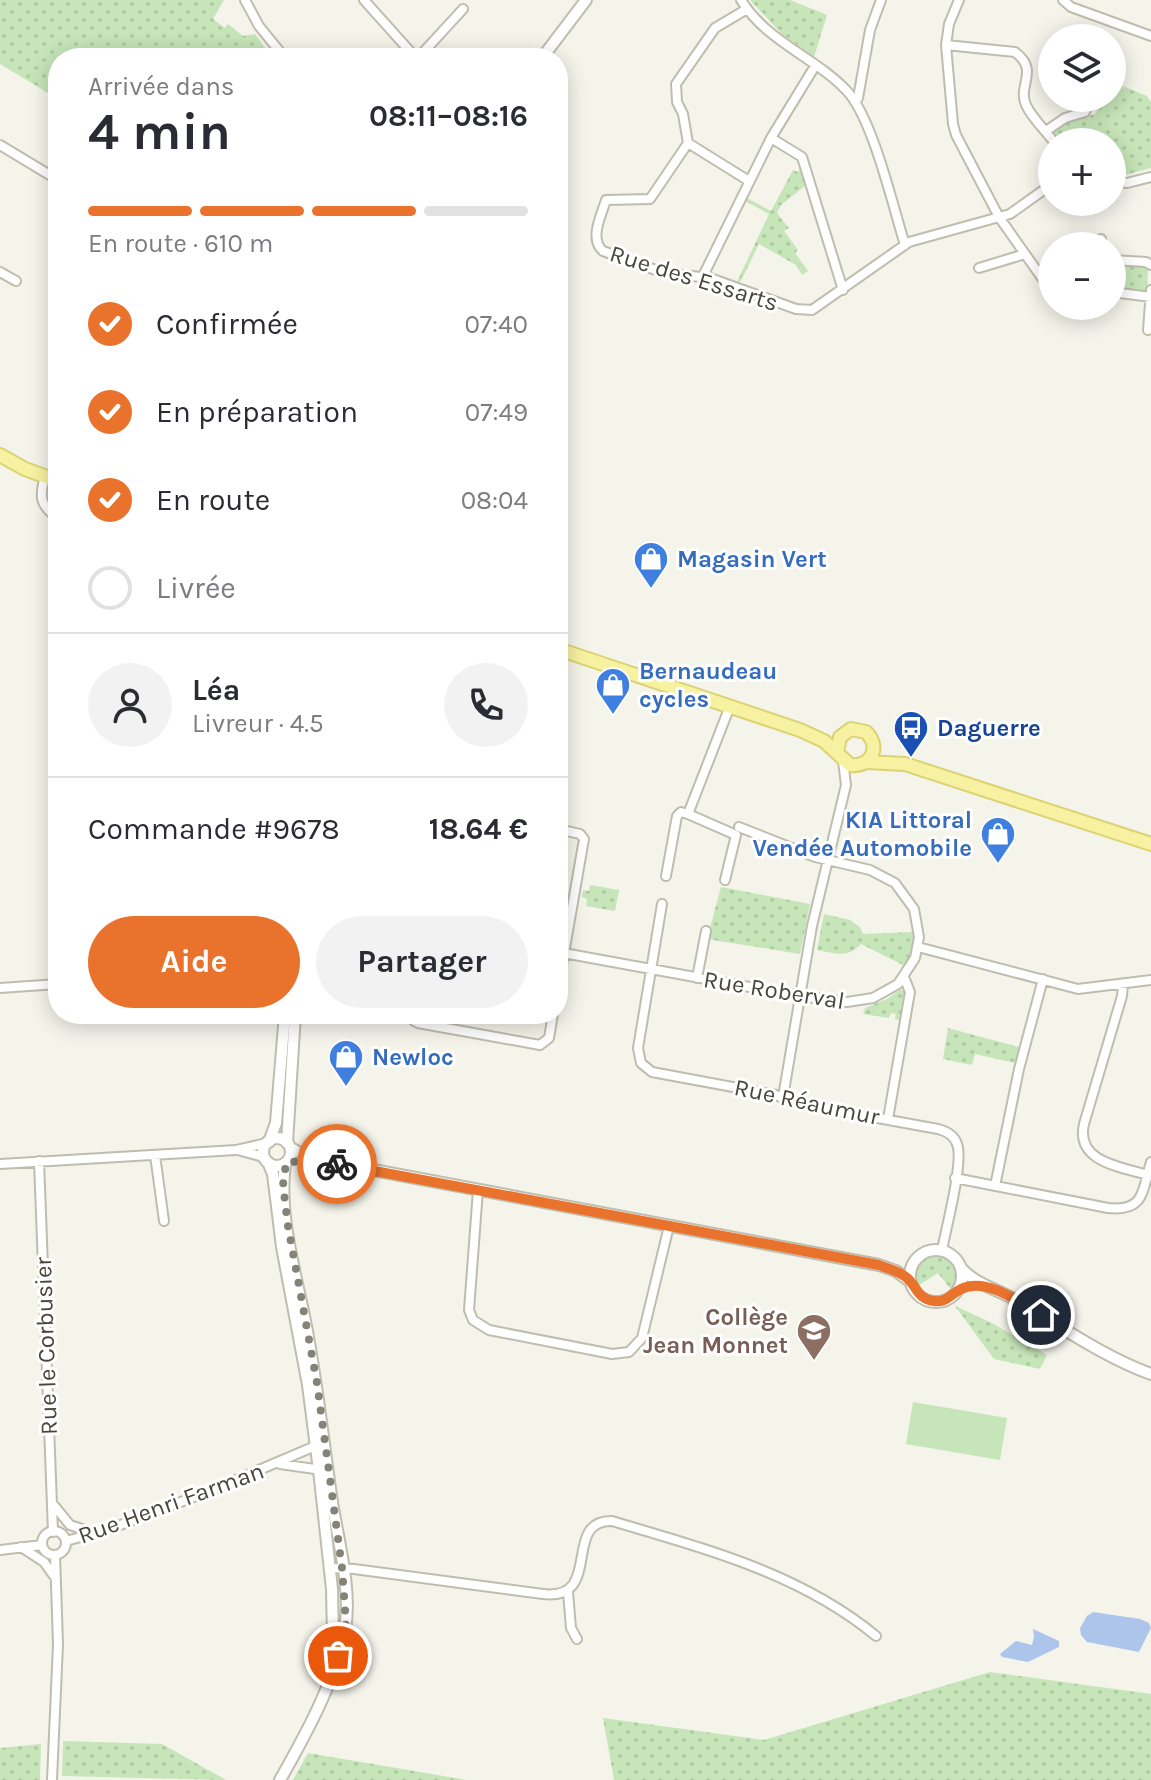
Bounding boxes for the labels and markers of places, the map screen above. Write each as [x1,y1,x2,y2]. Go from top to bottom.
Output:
shop icon: Magasin Vert [632,540,670,590]
place label: Magasin Vert [677,545,827,573]
place label: Bernaudeau cycles [639,657,777,713]
shop icon: Bernaudeau cycles [594,666,632,716]
bus stop icon: Daguerre [892,709,930,759]
place label: Daguerre [937,714,1041,742]
place label: KIA Littoral Vendée Automobile [752,806,972,862]
shop icon: KIA Littoral Vendée Automobile [979,815,1017,865]
shop icon: Newloc [327,1038,365,1088]
place label: Newloc [372,1043,454,1071]
pin [1007,1281,1075,1349]
place label: Collège Jean Monnet [643,1303,788,1359]
school or university icon: Collège Jean Monnet [795,1312,833,1362]
pin [304,1622,372,1690]

